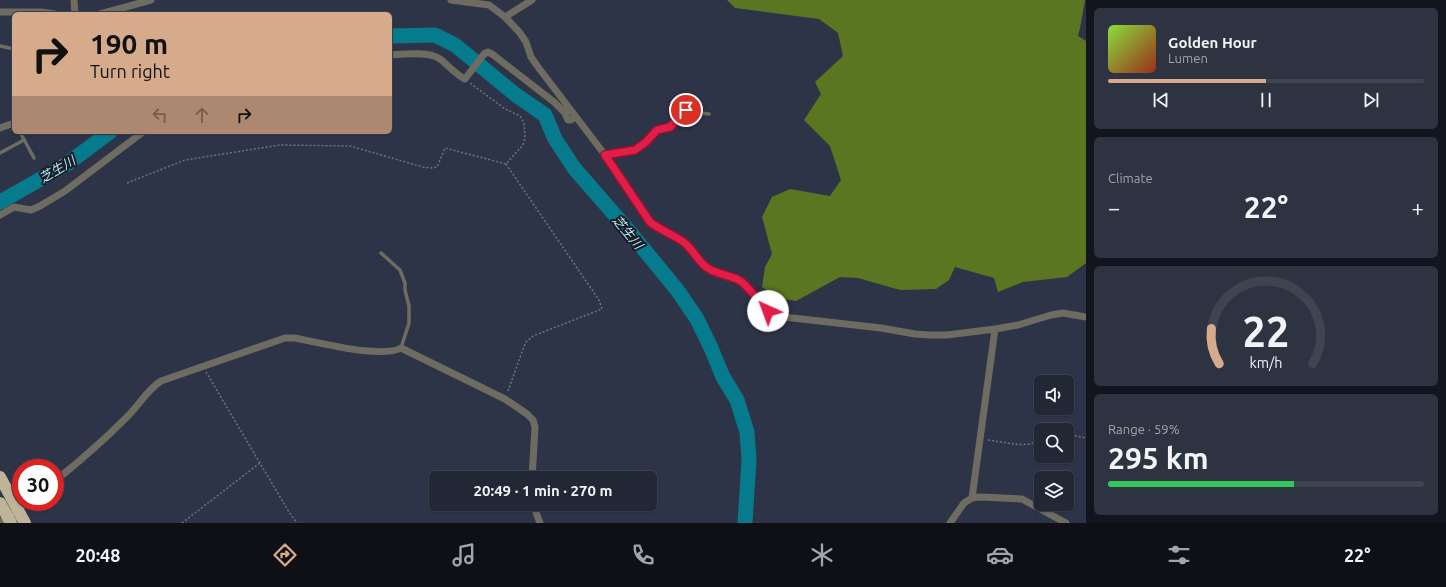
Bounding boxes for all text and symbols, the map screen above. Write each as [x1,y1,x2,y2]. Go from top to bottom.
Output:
icon: right [24,28,76,80]
text: 190 m [90,28,168,59]
text: Golden Hour [1168,34,1257,51]
text: Lumen [1168,51,1208,65]
text: Turn right [90,61,170,81]
icon: previous [1150,89,1172,111]
icon: pause [1255,89,1277,111]
icon: next [1360,89,1382,111]
pin [669,93,703,127]
icon: arrive [675,99,697,121]
icon: left [149,104,171,126]
icon: ahead [191,104,213,126]
icon: right [233,104,255,126]
water label: 芝生川 [37,152,79,185]
text: Climate [1108,171,1153,185]
text: 22° [1244,190,1288,224]
text: − [1108,195,1120,220]
text: + [1412,195,1424,220]
water label: 芝生川 [610,213,647,253]
position arrow [747,290,789,332]
text: 22 [1243,308,1289,355]
text: km/h [1250,354,1282,370]
map controls [1034,375,1074,511]
button: sound [1034,375,1074,415]
text: Range · 59% [1108,422,1180,436]
button: search [1034,423,1074,463]
text: 295 km [1108,441,1209,475]
speed limit sign: 30 [12,459,64,511]
button: layers [1034,471,1074,511]
text: 20:49 · 1 min · 270 m [474,482,612,499]
icon: directions [271,541,299,569]
icon: music [450,541,478,569]
icon: phone [629,541,657,569]
icon: climate [808,541,836,569]
icon: car [986,541,1014,569]
icon: filters [1165,541,1193,569]
text: 20:48 [75,545,120,565]
text: 22° [1344,545,1371,565]

